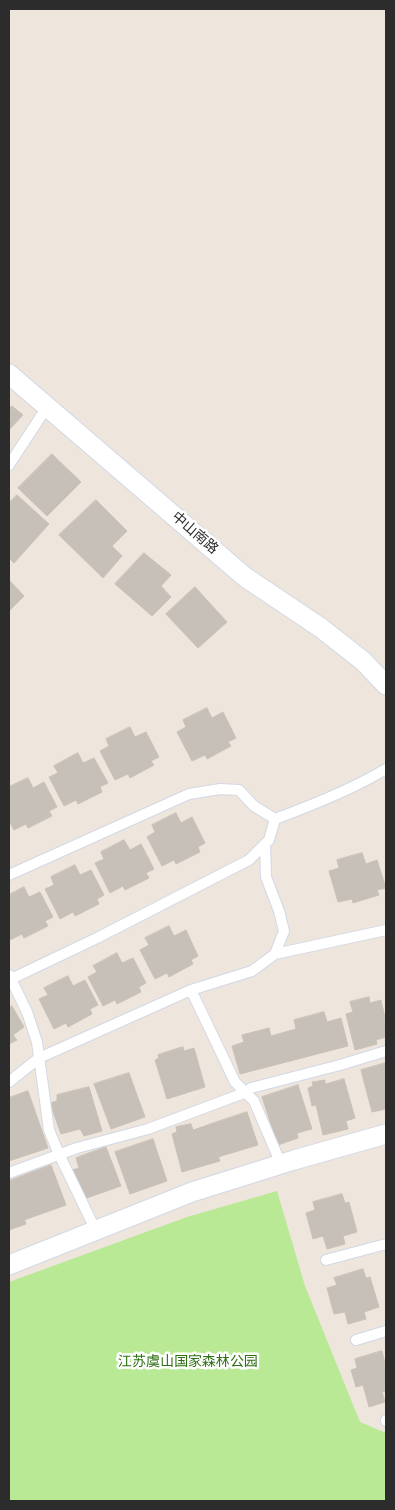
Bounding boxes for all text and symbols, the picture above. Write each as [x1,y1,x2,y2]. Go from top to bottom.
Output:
street label: 中山南路 [167,509,221,559]
park label: 江苏虞山国家森林公园 [118,1355,258,1371]

